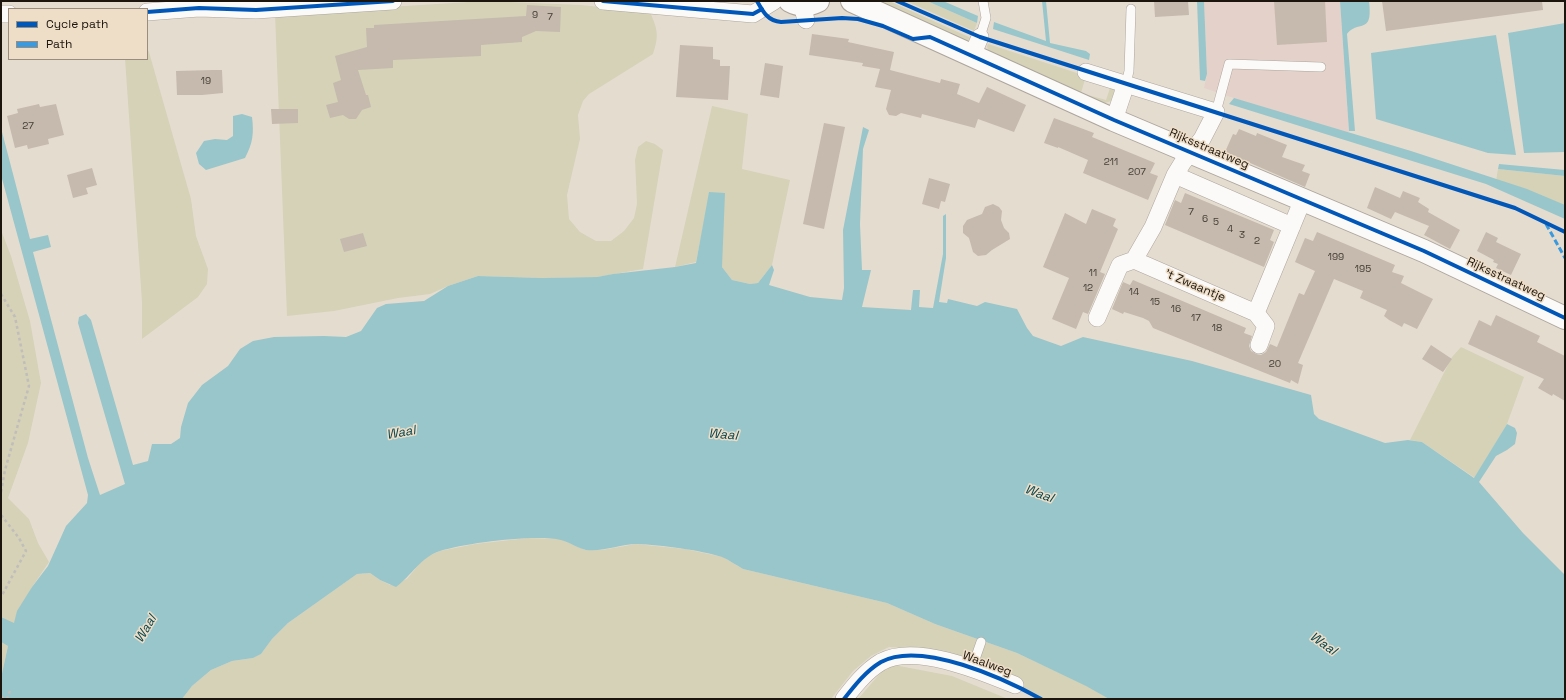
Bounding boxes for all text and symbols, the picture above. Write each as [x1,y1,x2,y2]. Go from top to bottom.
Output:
legend [8,8,148,60]
house number: 9 [532,9,538,21]
house number: 7 [547,11,553,23]
text: Cycle path [46,16,108,32]
text: Path [46,36,72,52]
house number: 19 [201,75,211,87]
house number: 27 [22,120,34,132]
street label: Rijksstraatweg [1167,126,1251,172]
house number: 211 [1104,156,1118,168]
house number: 207 [1128,166,1146,178]
house number: 7 [1188,206,1194,218]
house number: 6 [1202,213,1208,225]
house number: 5 [1213,216,1219,228]
house number: 4 [1227,223,1233,235]
house number: 3 [1239,229,1245,241]
house number: 2 [1254,235,1260,247]
house number: 199 [1328,251,1344,263]
street label: Rijksstraatweg [1464,254,1548,304]
house number: 195 [1355,263,1371,275]
house number: 11 [1089,267,1097,279]
street label: 't Zwaantje [1162,267,1228,305]
house number: 12 [1083,282,1093,294]
house number: 14 [1129,286,1139,298]
house number: 15 [1150,296,1160,308]
house number: 16 [1171,303,1181,315]
house number: 17 [1191,312,1201,324]
house number: 18 [1212,322,1222,334]
house number: 20 [1269,358,1281,370]
water label: Waal [385,423,417,443]
water label: Waal [708,426,738,444]
water label: Waal [1023,482,1055,506]
water label: Waal [132,612,160,646]
water label: Waal [1307,629,1339,659]
street label: Waalweg [960,648,1014,680]

